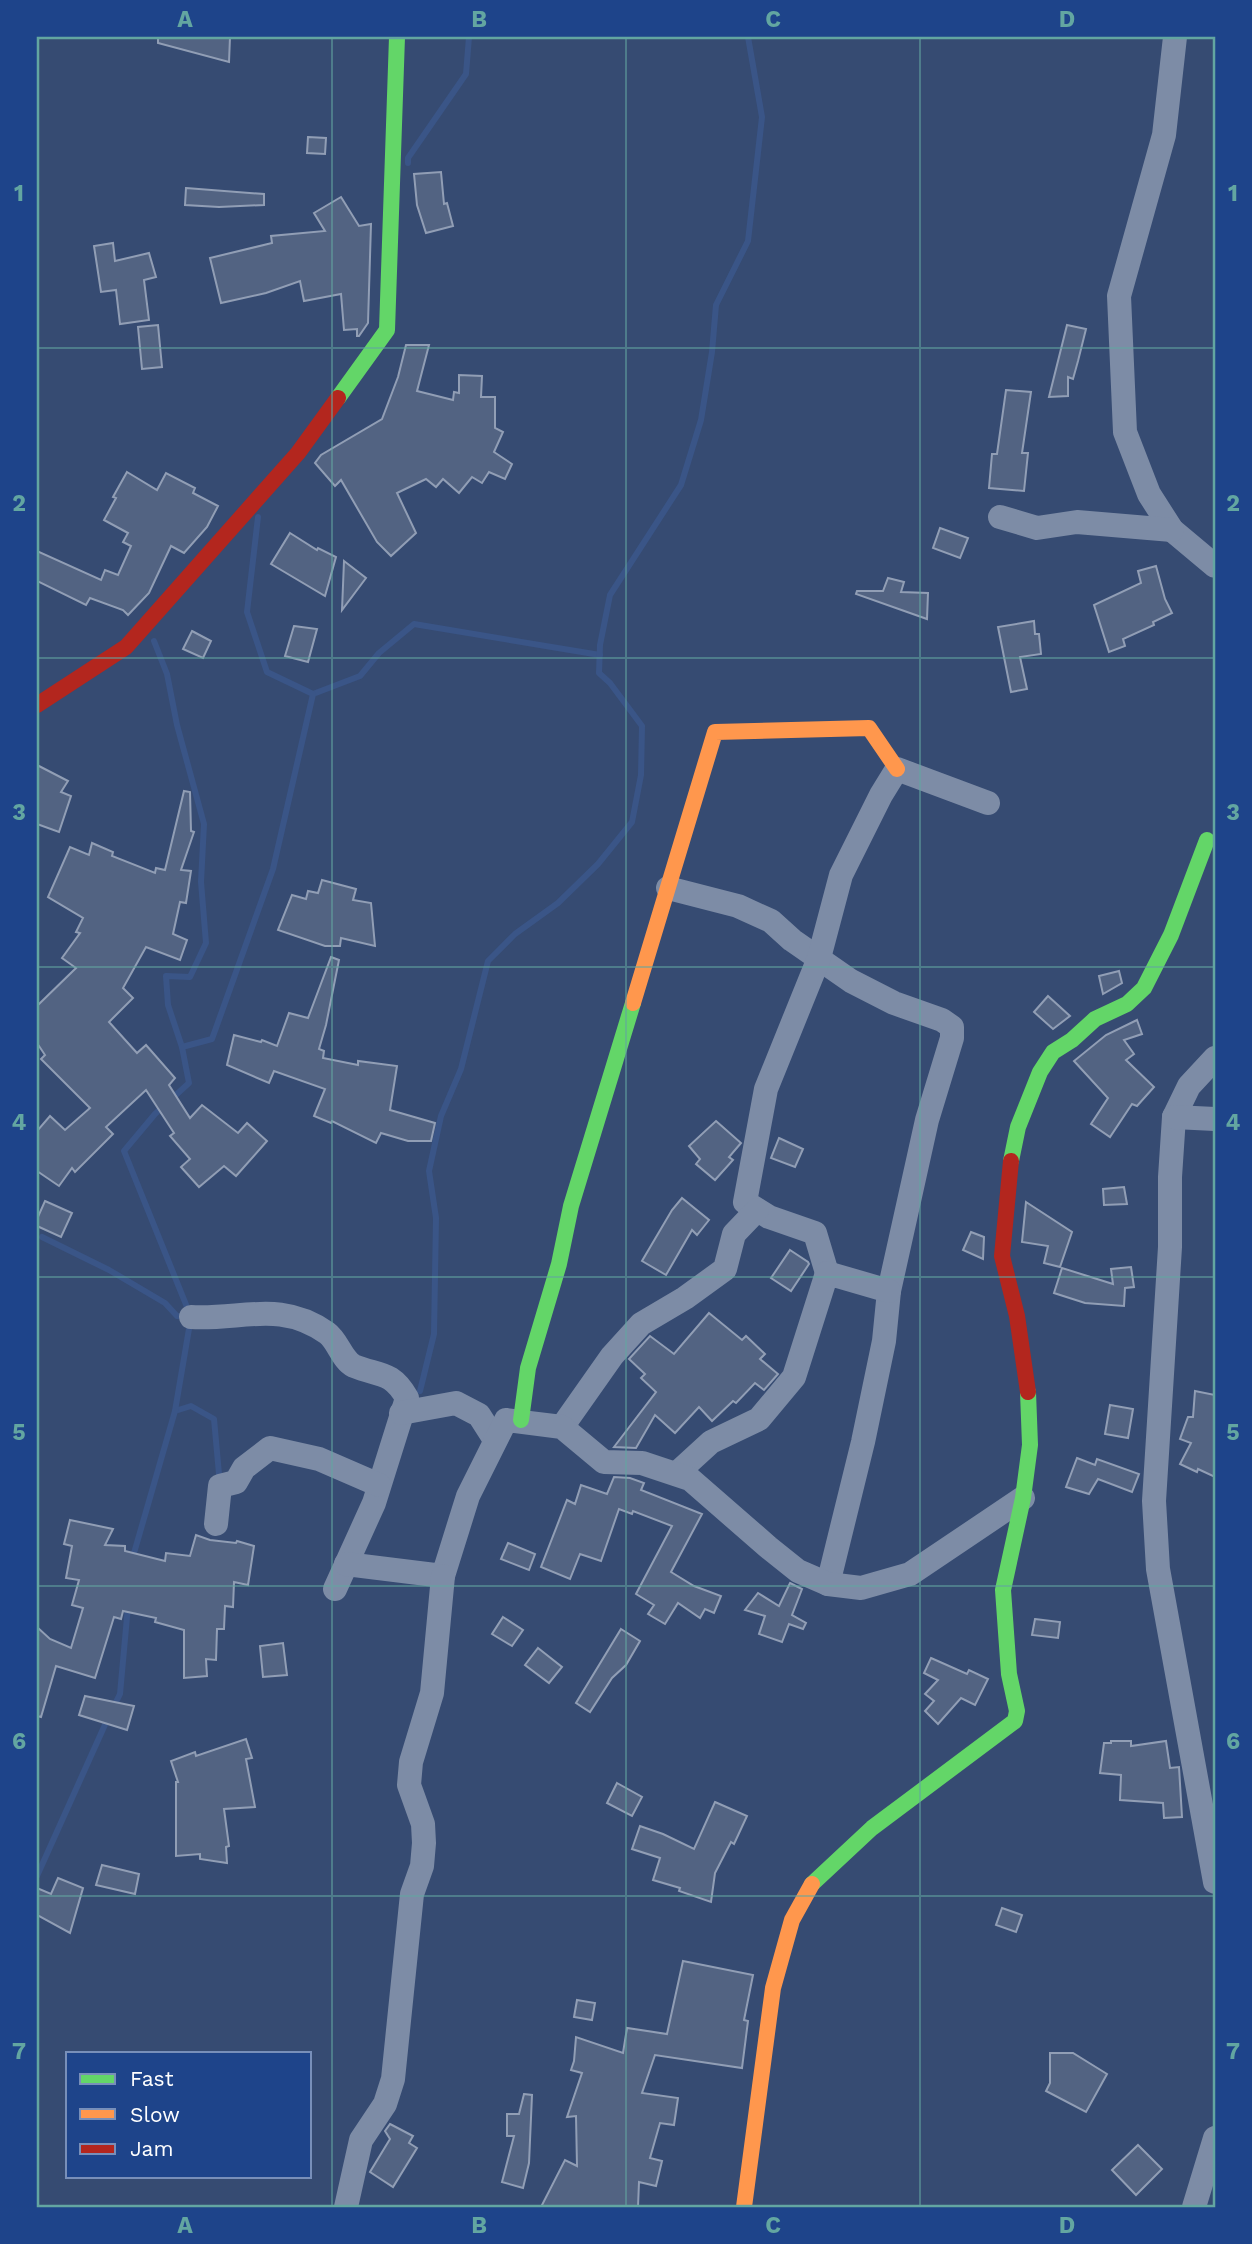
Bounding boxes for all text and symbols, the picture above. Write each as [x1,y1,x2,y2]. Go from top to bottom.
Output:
text: A [177,6,193,33]
text: B [471,6,487,33]
text: C [765,6,781,33]
text: D [1059,6,1075,33]
text: 1 [14,180,24,207]
text: 1 [1228,180,1238,207]
text: 2 [12,490,26,517]
text: 2 [1226,490,1240,517]
text: 3 [12,799,26,826]
text: 3 [1226,799,1240,826]
text: 4 [12,1109,27,1136]
text: 4 [1226,1109,1241,1136]
text: 5 [12,1419,26,1446]
text: 5 [1226,1419,1240,1446]
text: 6 [12,1728,26,1755]
text: 6 [1226,1728,1240,1755]
text: 7 [12,2038,26,2065]
text: 7 [1226,2038,1240,2065]
legend [66,2052,312,2178]
text: Fast [130,2066,174,2091]
text: Slow [130,2102,180,2127]
text: Jam [130,2136,173,2161]
text: A [177,2212,193,2239]
text: B [471,2212,487,2239]
text: C [765,2212,781,2239]
text: D [1059,2212,1075,2239]

